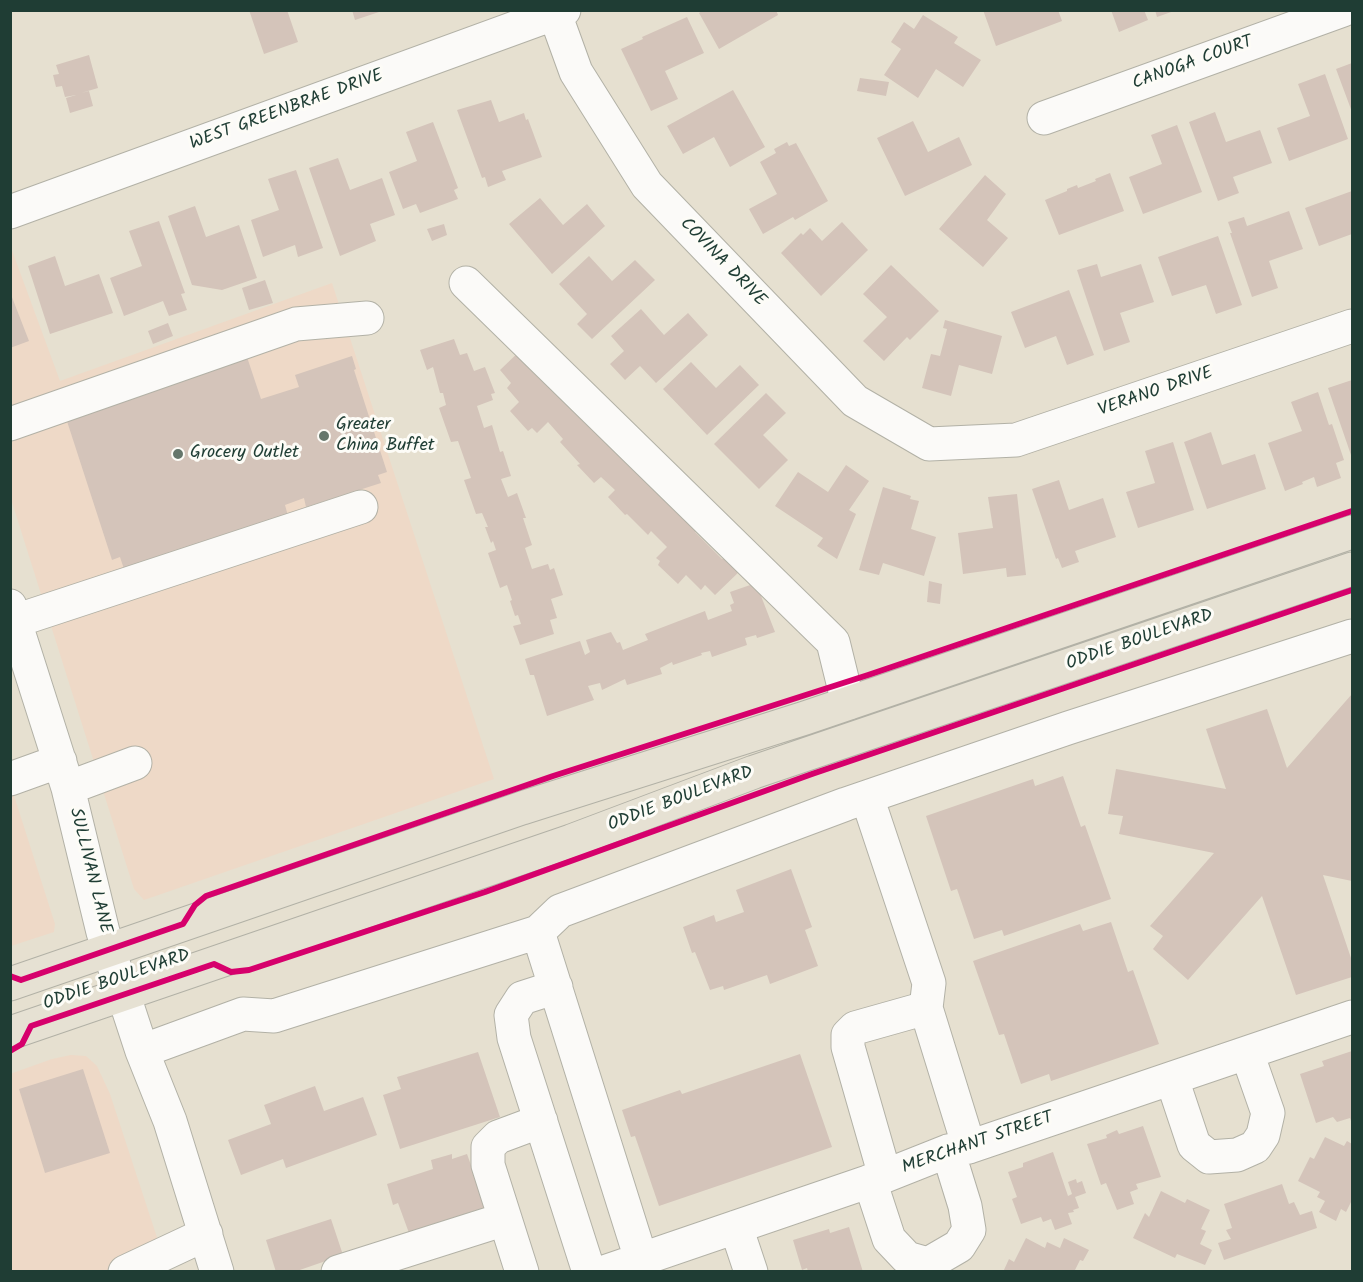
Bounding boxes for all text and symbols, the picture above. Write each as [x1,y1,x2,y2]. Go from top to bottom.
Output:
street label: CANOGA COURT [1130,32,1256,96]
street label: WEST GREENBRAE DRIVE [187,66,387,156]
street label: COVINA DRIVE [674,214,770,312]
street label: VERANO DRIVE [1096,363,1216,423]
place label: Greater China Buffet [336,415,435,458]
marker: Greater China Buffet [317,429,331,443]
place label: Grocery Outlet [190,443,299,465]
marker: Grocery Outlet [171,447,185,461]
street label: ODDIE BOULEVARD [1064,606,1216,676]
street label: ODDIE BOULEVARD [605,762,757,838]
street label: SULLIVAN LANE [63,806,115,936]
street label: ODDIE BOULEVARD [41,946,193,1016]
street label: MERCHANT STREET [900,1108,1056,1180]

